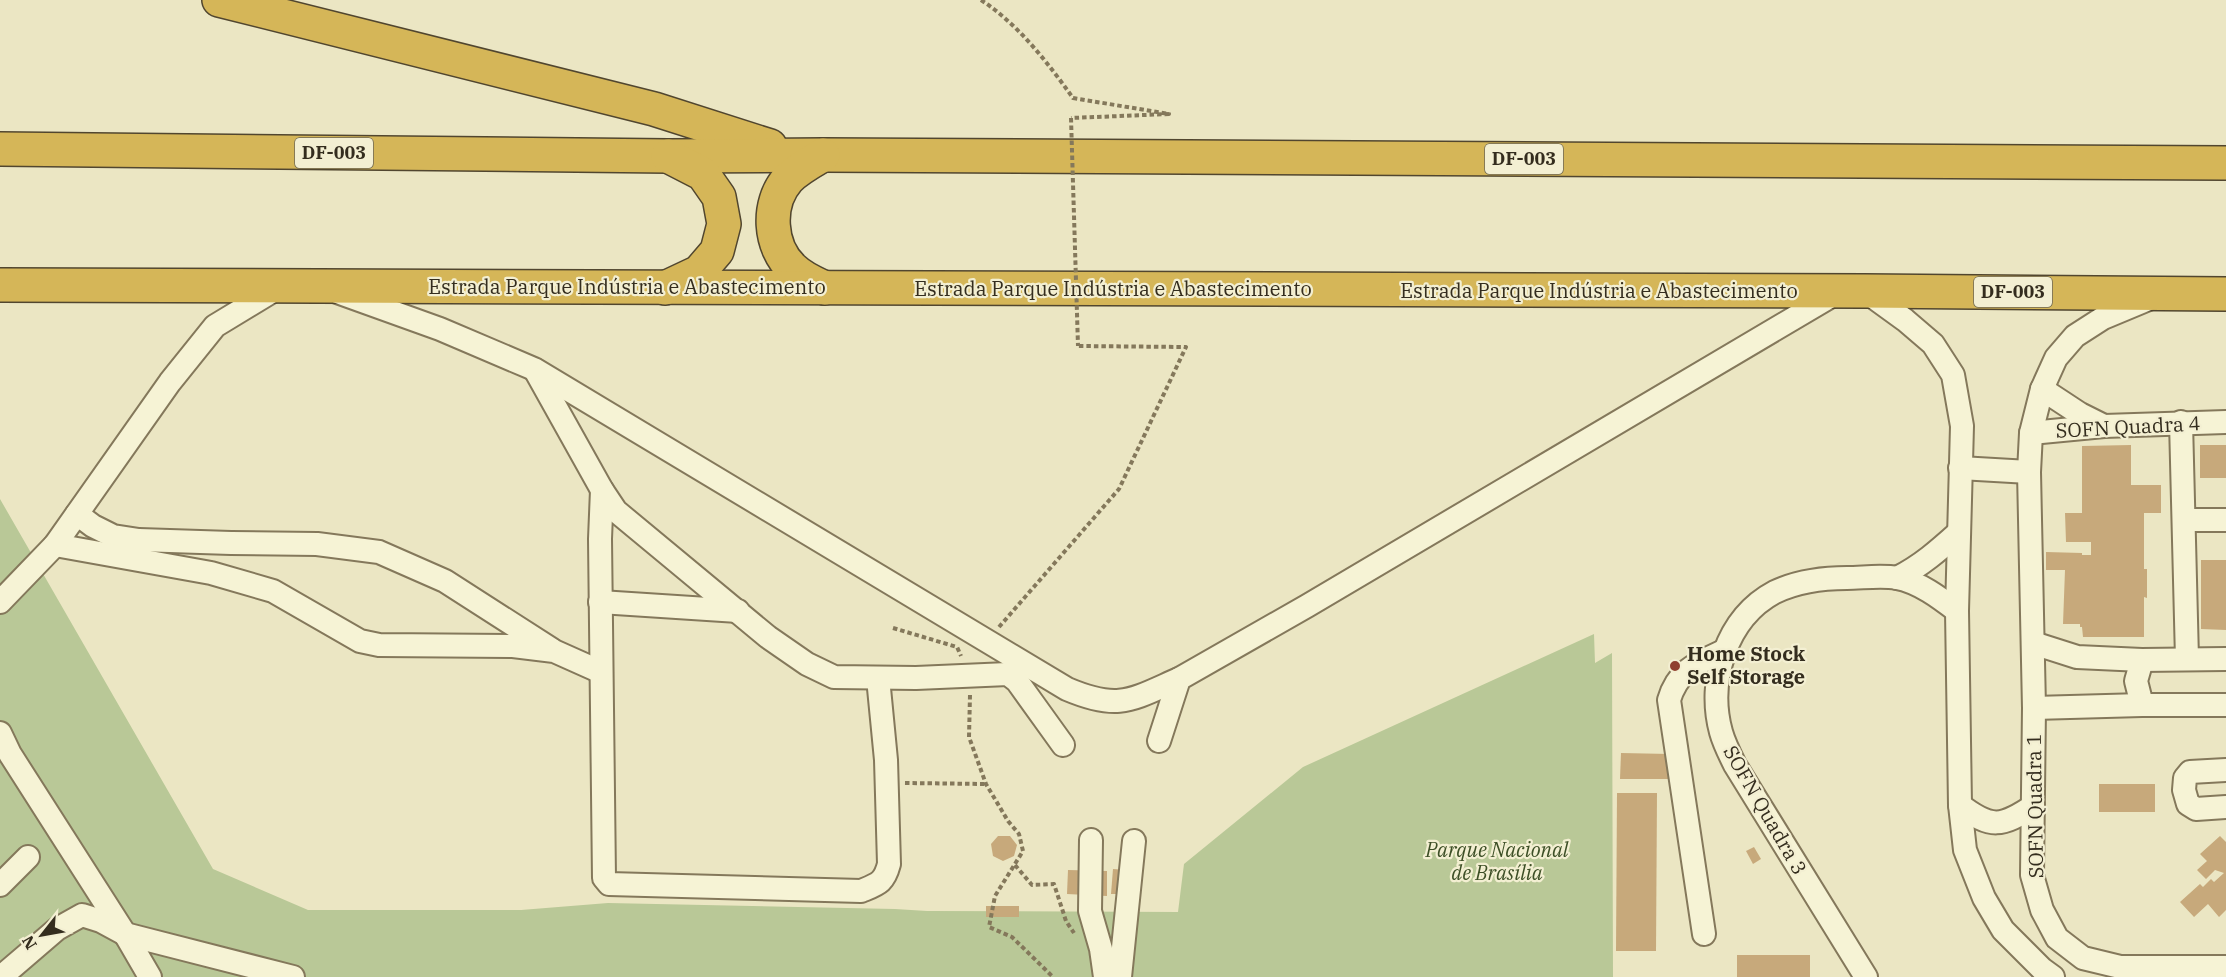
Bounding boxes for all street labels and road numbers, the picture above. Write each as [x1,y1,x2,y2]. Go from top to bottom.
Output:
road number: DF-003 [295,138,373,168]
road number: DF-003 [1485,144,1563,174]
street label: Estrada Parque Indústria e Abastecimento [428,273,826,300]
street label: Estrada Parque Indústria e Abastecimento [914,275,1312,302]
street label: Estrada Parque Indústria e Abastecimento [1400,277,1798,304]
road number: DF-003 [1974,277,2052,307]
street label: SOFN Quadra 4 [2055,409,2201,444]
street label: SOFN Quadra 1 [2020,733,2049,879]
street label: SOFN Quadra 3 [1717,740,1813,879]

